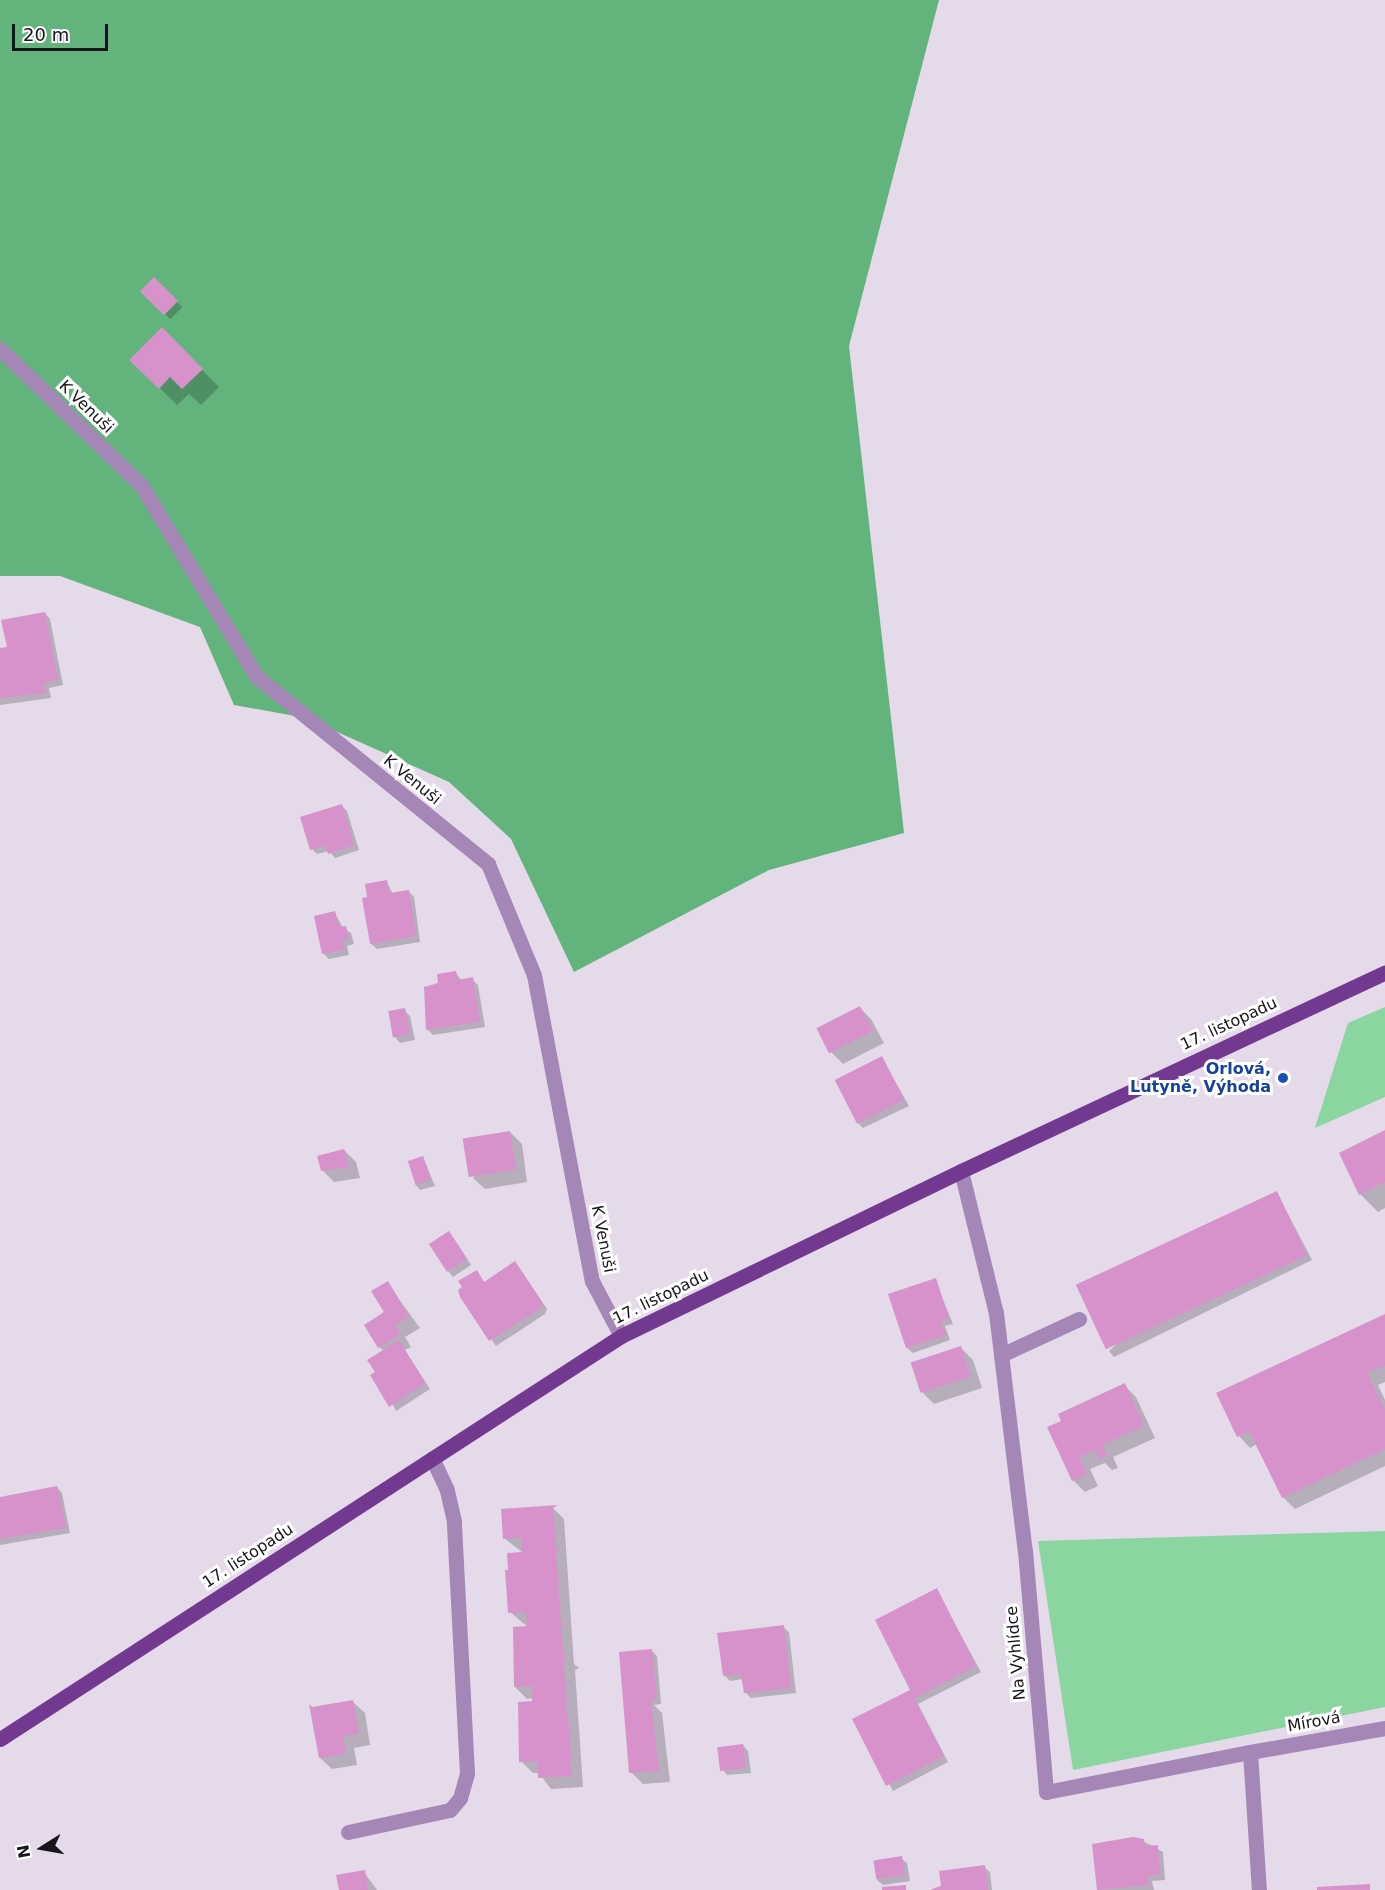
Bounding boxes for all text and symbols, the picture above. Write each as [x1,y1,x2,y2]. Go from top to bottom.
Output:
scale bar [15,12,111,50]
text: 20 m [23,24,69,45]
street label: K Venuši [55,376,117,438]
street label: K Venuši [379,751,445,809]
street label: 17. listopadu [1178,993,1280,1055]
place label: Orlová, Lutyně, Výhoda [1130,1059,1271,1097]
marker: Orlová, Lutyně, Výhoda [1276,1071,1290,1085]
street label: K Venuši [587,1204,619,1274]
street label: 17. listopadu [610,1266,712,1328]
street label: 17. listopadu [199,1520,297,1592]
street label: Na Vyhlídce [1002,1605,1030,1701]
street label: Mírová [1286,1708,1342,1736]
north arrow [12,1818,72,1878]
text: N [13,1843,34,1860]

